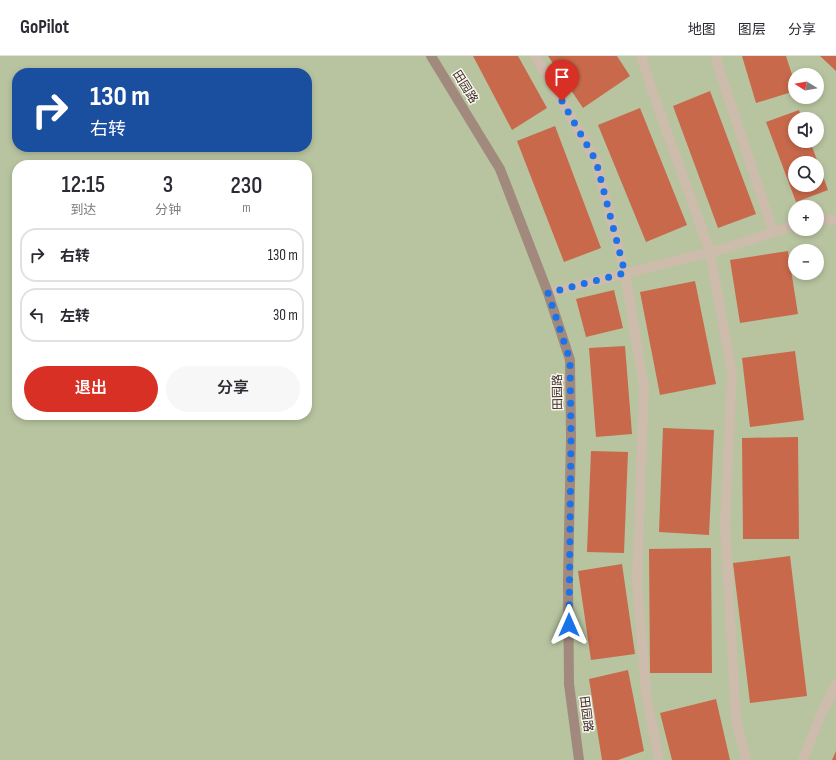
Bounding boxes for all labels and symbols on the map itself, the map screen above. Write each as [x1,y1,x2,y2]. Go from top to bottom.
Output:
pin [545,60,579,101]
street label: 田园路 [449,68,481,106]
north arrow [788,68,824,104]
street label: 田园路 [550,374,566,410]
position arrow [548,604,590,646]
street label: 田园路 [576,695,596,733]

